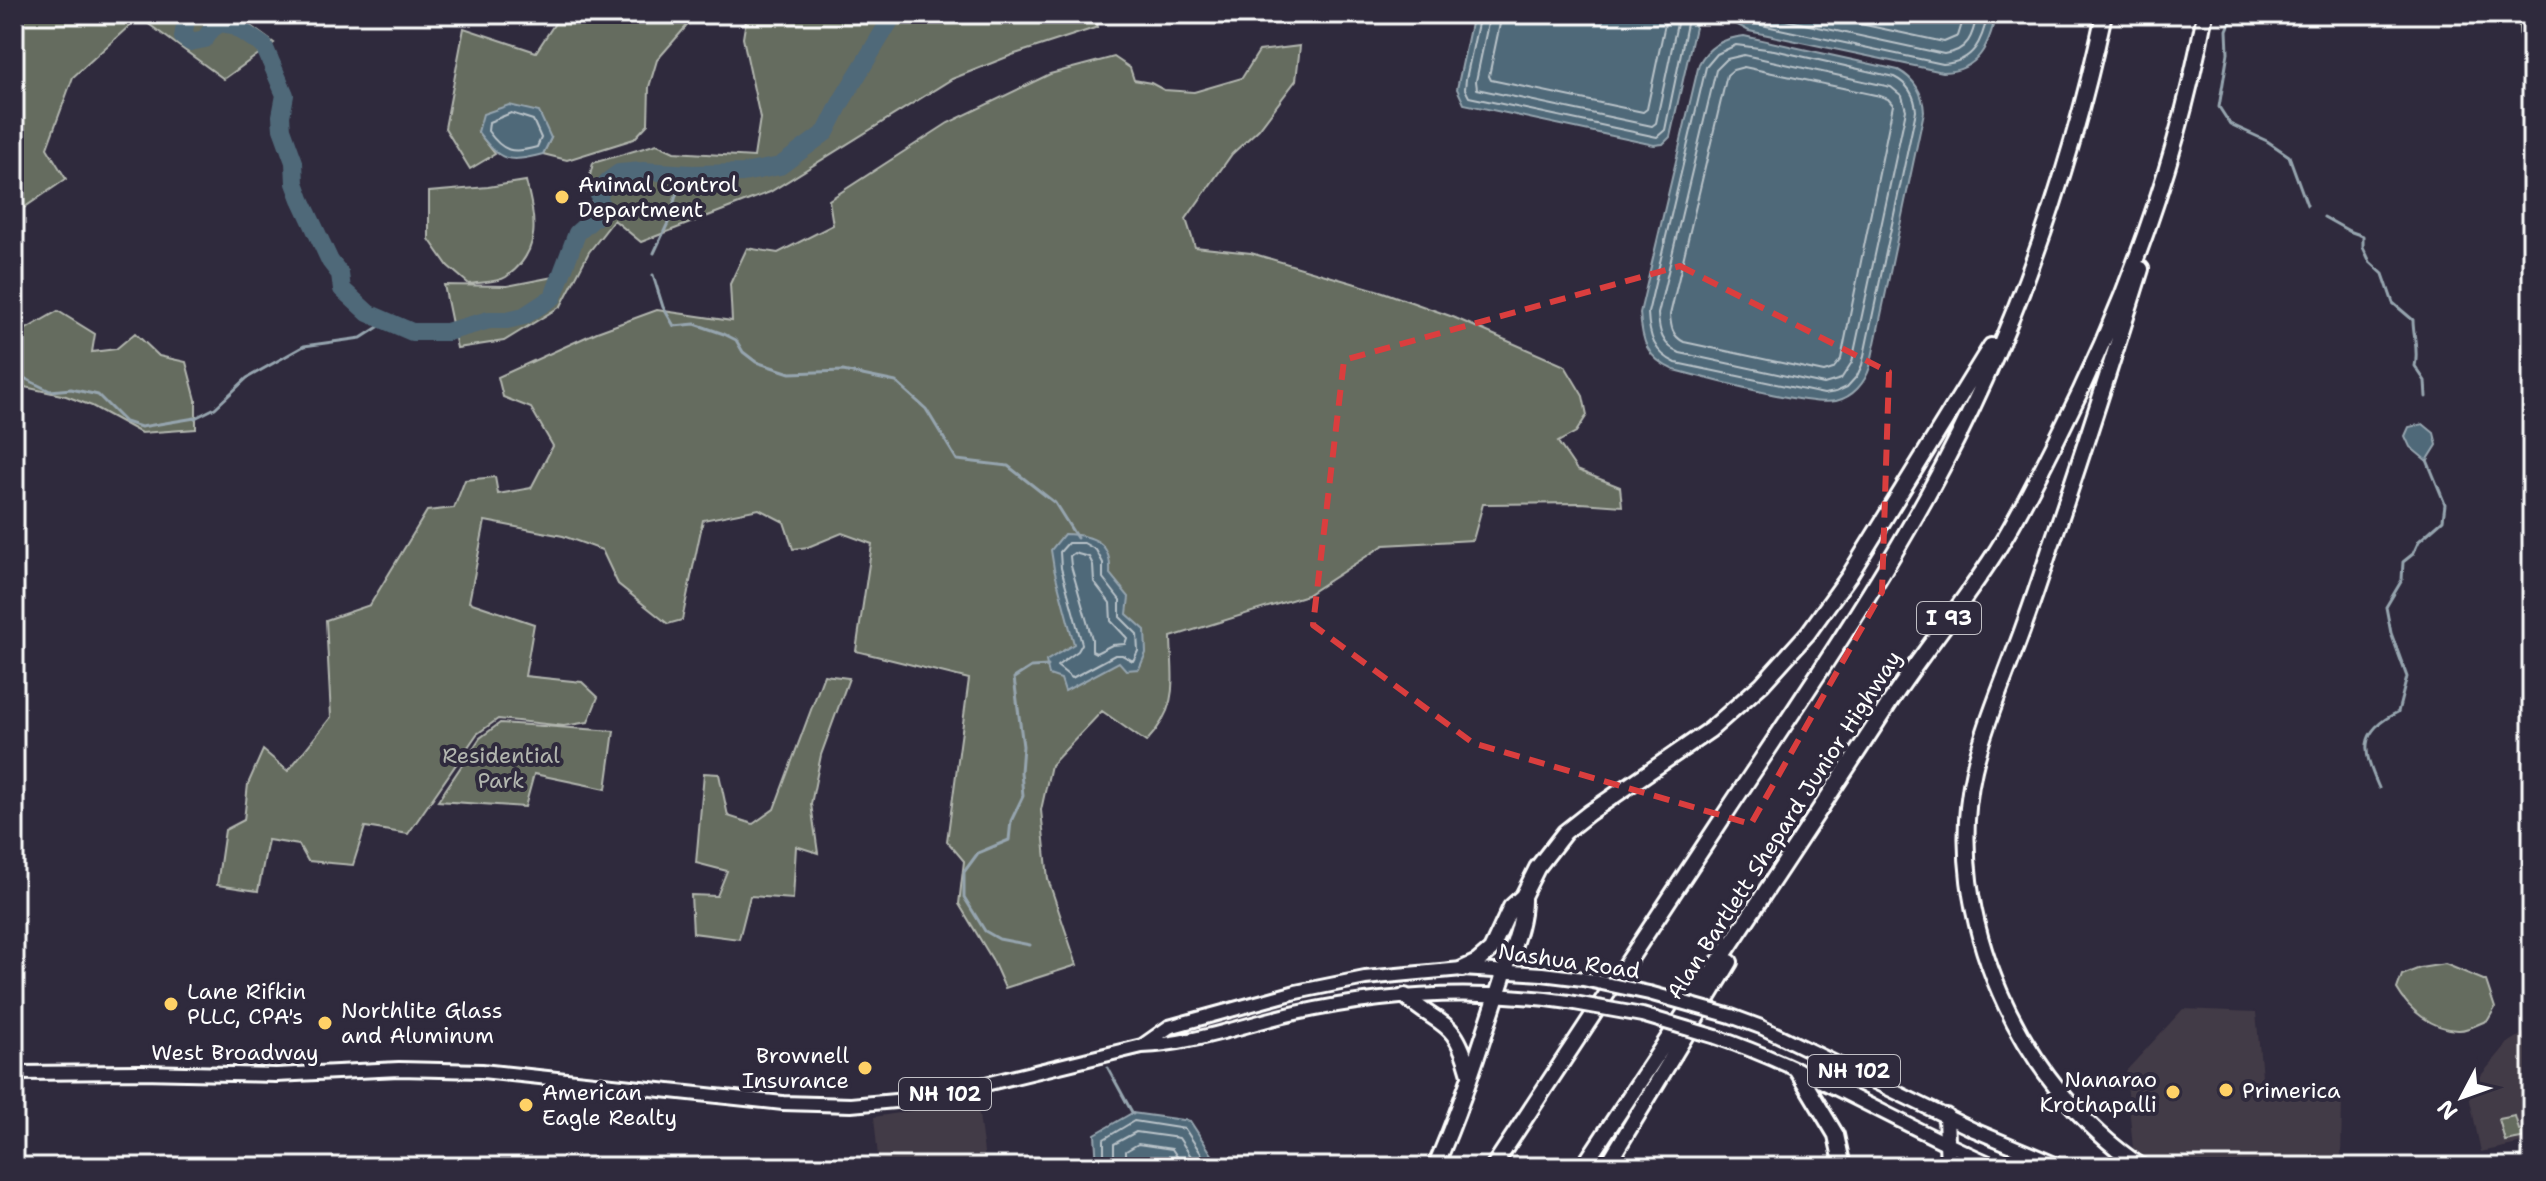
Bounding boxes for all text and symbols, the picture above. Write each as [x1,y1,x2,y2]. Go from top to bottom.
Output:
place label: Animal Control Department [578,170,738,224]
marker: Animal Control Department [553,188,571,206]
road number: I 93 [1917,602,1981,634]
street label: Alan Bartlett Shepard Junior Highway [1660,645,1908,1005]
park label: Residential Park [442,741,560,795]
street label: Nashua Road [1496,937,1642,985]
place label: Lane Rifkin PLLC, CPA's [187,977,306,1031]
marker: Lane Rifkin PLLC, CPA's [162,995,180,1013]
place label: Northlite Glass and Aluminum [341,996,503,1050]
marker: Northlite Glass and Aluminum [316,1014,334,1032]
street label: West Broadway [151,1038,319,1067]
place label: Brownell Insurance [742,1041,849,1095]
road number: NH 102 [1808,1055,1900,1087]
north arrow [2422,1057,2502,1137]
marker: Brownell Insurance [856,1059,874,1077]
place label: Nanarao Krothapalli [2040,1065,2157,1119]
place label: Primerica [2242,1076,2341,1105]
place label: American Eagle Realty [542,1078,677,1132]
road number: NH 102 [899,1078,991,1110]
marker: Primerica [2217,1081,2235,1099]
marker: Nanarao Krothapalli [2164,1083,2182,1101]
text: N [2431,1094,2464,1126]
marker: American Eagle Realty [517,1096,535,1114]

